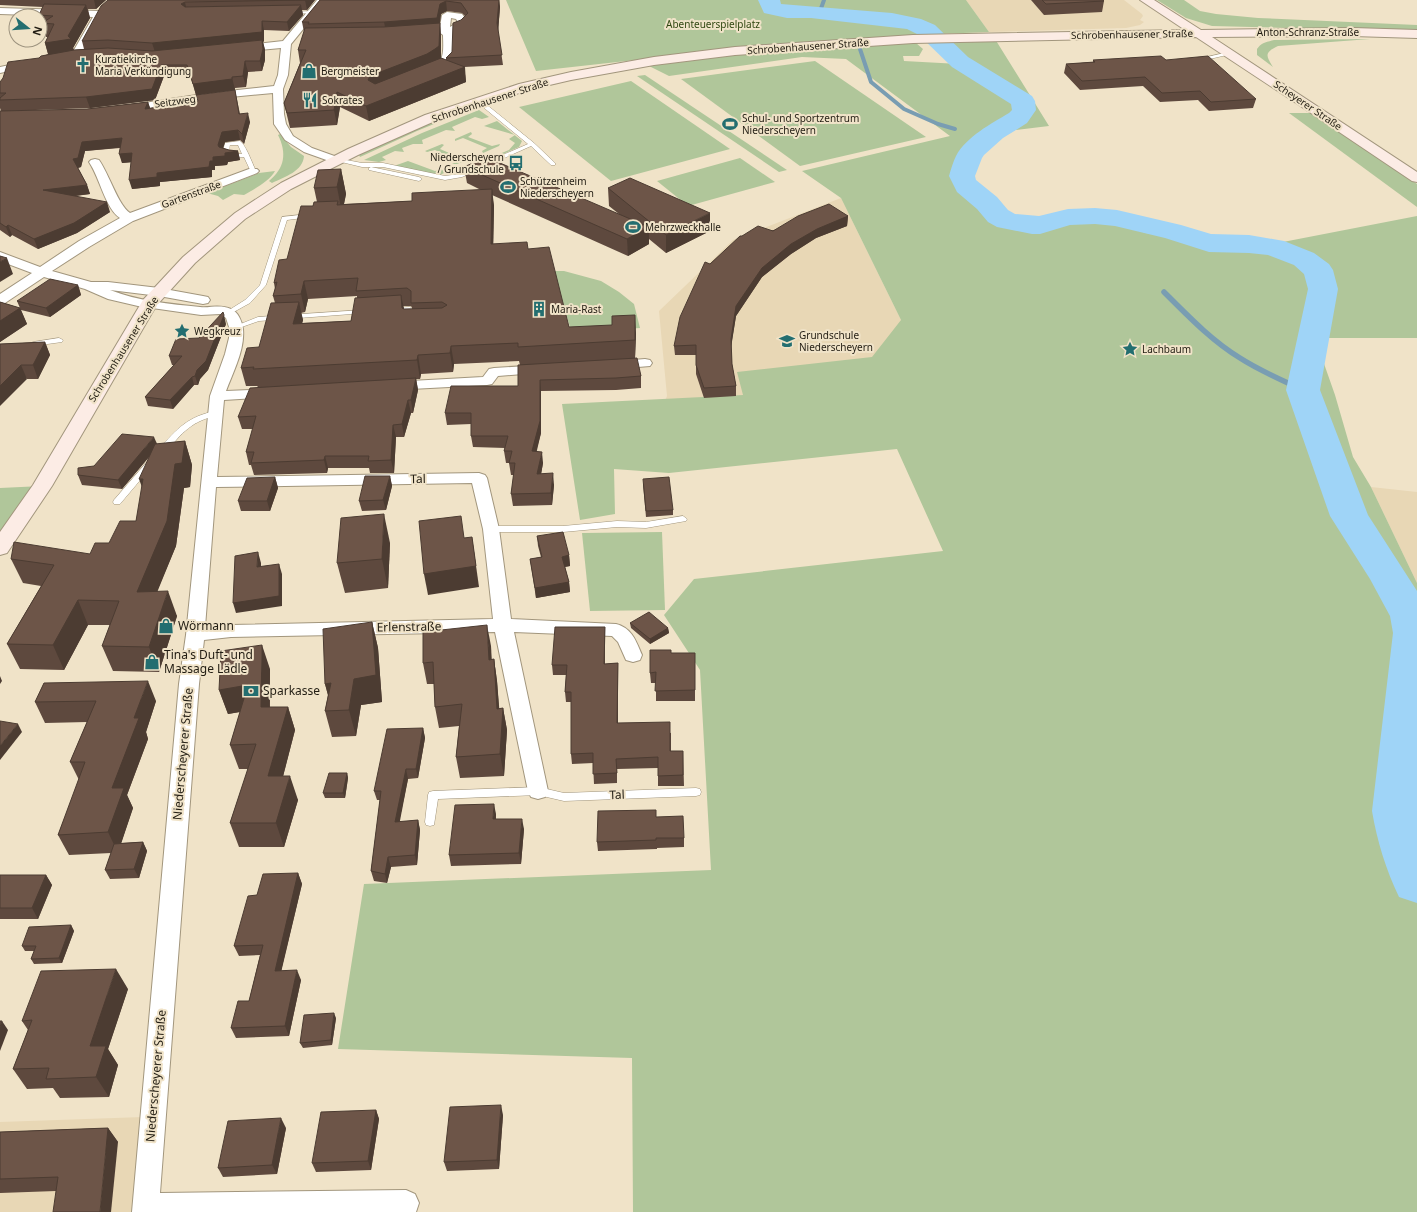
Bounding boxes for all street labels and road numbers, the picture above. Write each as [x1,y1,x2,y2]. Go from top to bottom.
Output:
street label: Anton-Schranz-Straße [1257,25,1360,39]
street label: Schrobenhausener Straße [1071,26,1193,42]
street label: Schrobenhausener Straße [747,35,870,57]
street label: Schrobenhausener Straße [430,74,550,126]
street label: Scheyerer Straße [1271,77,1345,133]
street label: Seitzweg [153,91,197,111]
street label: Gartenstraße [159,177,223,211]
street label: Schrobenhausener Straße [85,293,161,404]
street label: Tal [410,470,426,487]
street label: Erlenstraße [376,617,442,636]
street label: Niederscheyerer Straße [168,687,197,821]
street label: Tal [609,786,625,803]
street label: Niederscheyerer Straße [141,1009,170,1143]

